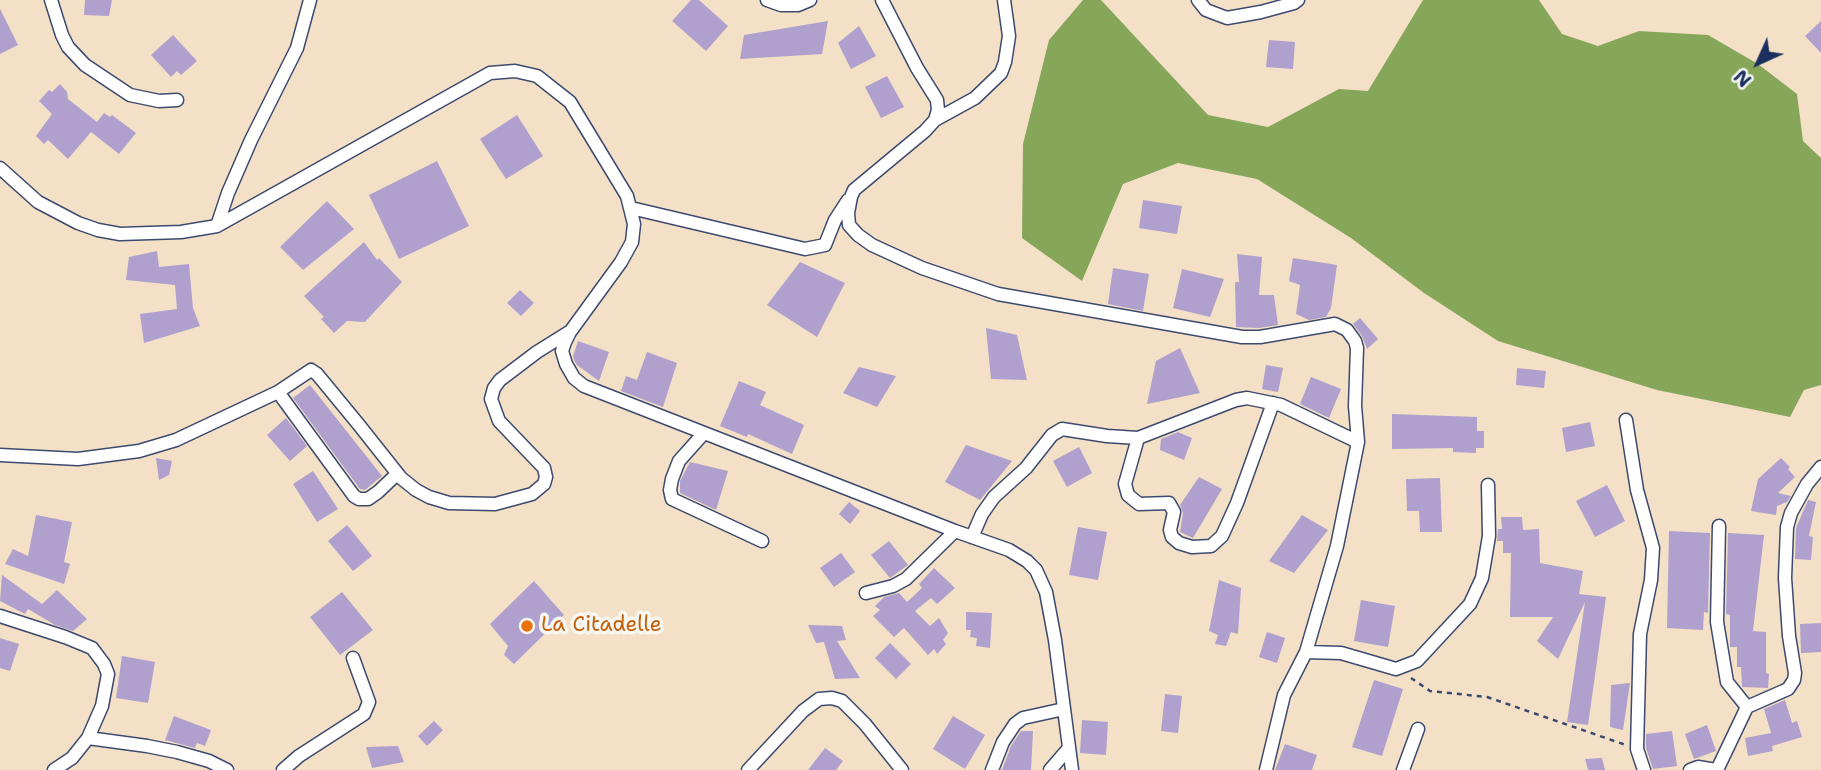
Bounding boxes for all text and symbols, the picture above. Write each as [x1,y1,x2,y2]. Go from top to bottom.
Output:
north arrow [1723,28,1793,98]
text: N [1729,64,1757,92]
place label: La Citadelle [541,613,662,639]
marker: La Citadelle [519,618,535,634]

